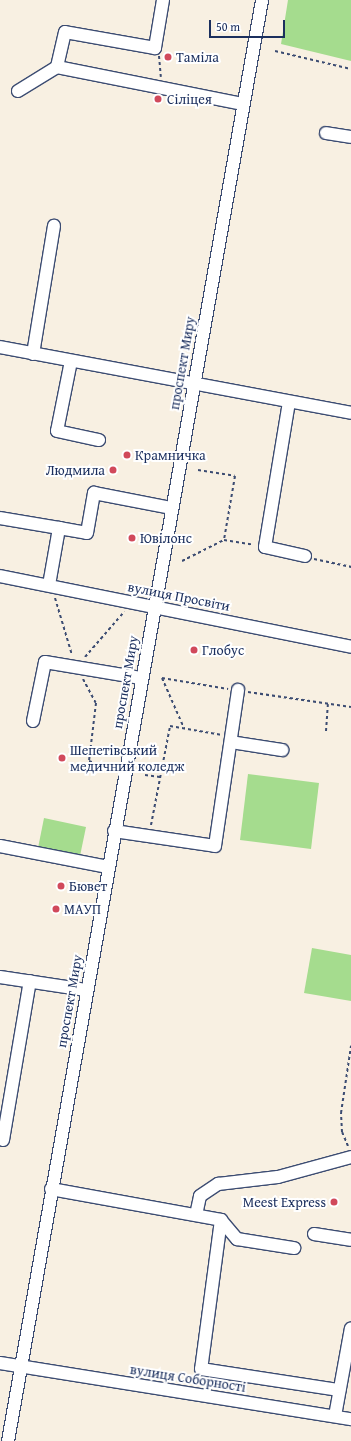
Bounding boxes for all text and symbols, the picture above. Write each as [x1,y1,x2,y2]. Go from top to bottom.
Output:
scale bar [211,12,287,38]
text: 50 m [216,18,240,35]
place label: Таміла [176,49,219,65]
marker: Таміла [163,52,173,62]
place label: Сіліцея [167,91,212,107]
marker: Сіліцея [152,93,164,105]
street label: проспект Миру [166,315,198,411]
place label: Крамничка [135,447,206,463]
marker: Крамничка [122,450,132,460]
place label: Людмила [46,462,105,478]
marker: Людмила [108,465,118,475]
place label: Ювілонс [140,530,192,546]
marker: Ювілонс [127,533,137,543]
street label: вулиця Просвіти [126,578,232,614]
street label: проспект Миру [109,634,141,730]
place label: Глобус [202,642,244,658]
marker: Глобус [189,645,199,655]
place label: Шепетівський медичний коледж [70,742,184,774]
marker: Шепетівський медичний коледж [57,753,67,763]
place label: Бювет [69,878,107,894]
marker: Бювет [56,881,66,891]
place label: МАУП [64,901,101,917]
marker: МАУП [51,904,61,914]
street label: проспект Миру [53,953,85,1049]
place label: Meest Express [243,1194,326,1210]
marker: Meest Express [329,1197,339,1207]
street label: вулиця Соборності [129,1361,247,1395]

